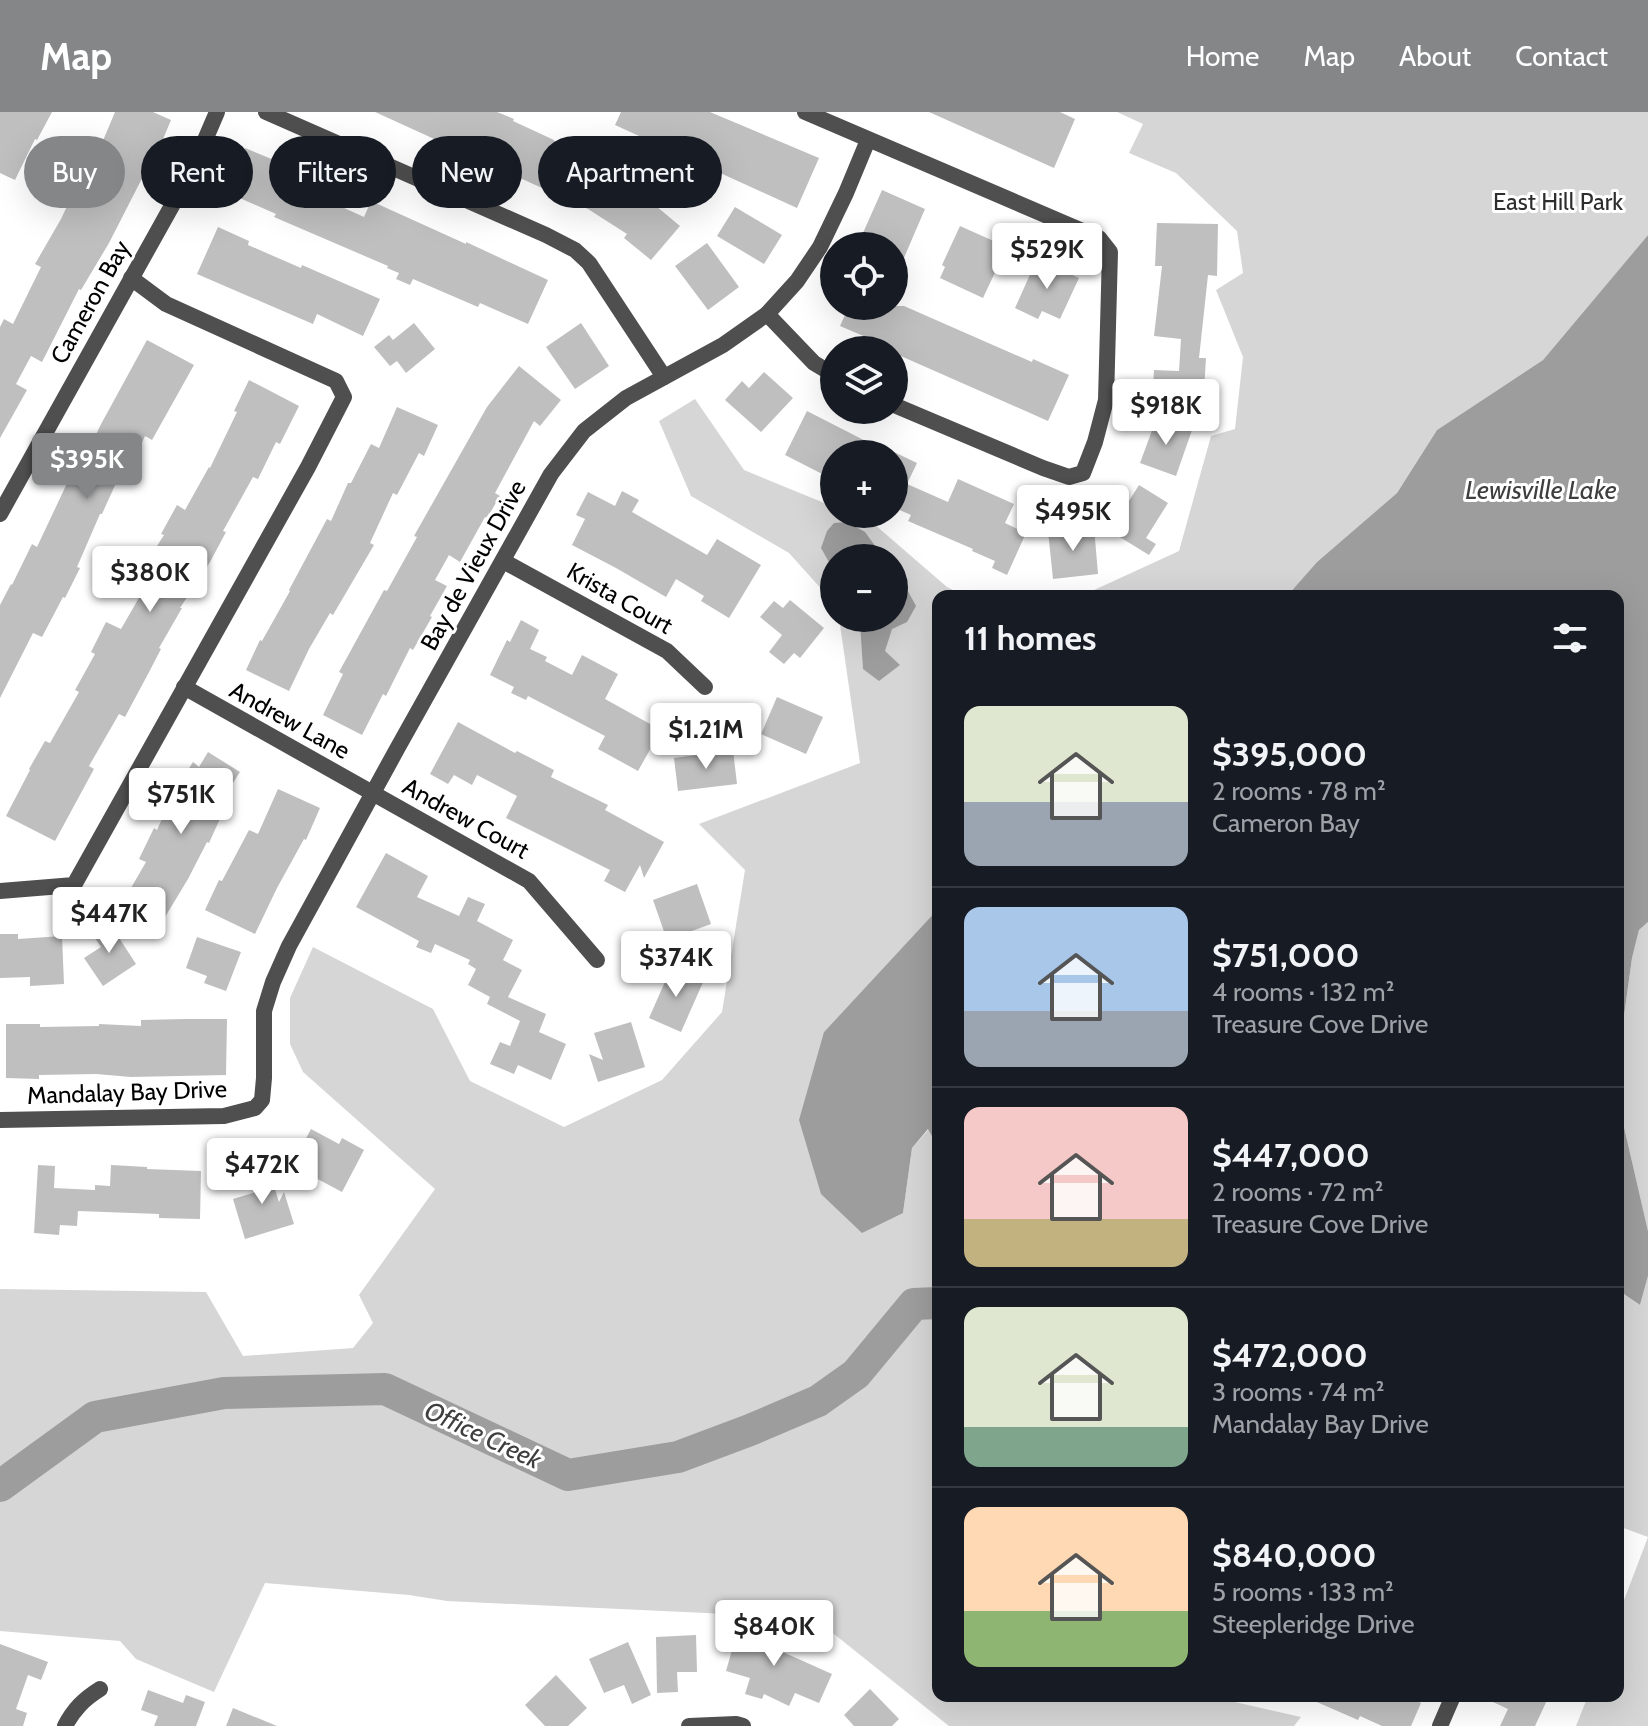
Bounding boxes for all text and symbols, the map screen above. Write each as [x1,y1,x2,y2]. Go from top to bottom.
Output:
text: Map [40,33,112,80]
text: Home [1186,39,1259,73]
text: Map [1303,39,1355,73]
text: About [1399,39,1471,73]
text: Contact [1515,39,1608,73]
chip: Buy [24,136,125,208]
chip: Rent [141,136,253,208]
chip: Filters [269,136,396,208]
chip: New [412,136,522,208]
chip: Apartment [538,136,722,208]
park label: East Hill Park [1493,187,1623,216]
pin: $529K [991,223,1103,291]
map controls [820,232,908,632]
button: locate [820,232,908,320]
text: $529K [1010,233,1084,265]
street label: Cameron Bay [44,235,136,369]
button: layers [820,336,908,424]
pin: $918K [1110,379,1222,447]
text: $918K [1130,389,1202,421]
pin: $395K [31,433,143,501]
button: + [820,440,908,528]
text: $395K [50,443,124,475]
water label: Lewisville Lake [1465,474,1617,506]
street label: Bay de Vieux Drive [414,475,532,655]
pin: $495K [1017,485,1129,553]
text: $495K [1035,495,1111,527]
button: − [820,544,908,632]
pin: $380K [94,546,206,614]
text: $380K [110,556,190,588]
street label: Krista Court [562,556,678,640]
icon: filters [1548,616,1592,660]
text: 11 homes [964,617,1096,659]
street label: Andrew Lane [225,675,355,765]
pin: $1.21M [641,703,771,771]
text: $1.21M [668,713,744,745]
text: $395,000 [1212,733,1367,775]
icon: home [1028,738,1124,834]
pin: $751K [125,768,237,836]
street label: Andrew Court [398,771,534,865]
text: 2 rooms · 78 m² [1212,775,1386,807]
text: $751K [147,778,215,810]
text: Cameron Bay [1212,807,1360,839]
pin: $447K [53,887,165,955]
text: $447K [71,897,147,929]
pin: $374K [620,931,732,999]
text: $751,000 [1212,934,1359,976]
icon: home [1028,939,1124,1035]
text: $374K [639,941,713,973]
text: 4 rooms · 132 m² [1212,976,1394,1008]
text: Treasure Cove Drive [1212,1008,1428,1040]
street label: Mandalay Bay Drive [27,1074,227,1110]
text: $447,000 [1212,1134,1370,1176]
pin: $472K [206,1138,318,1206]
icon: home [1028,1139,1124,1235]
text: $472K [225,1148,299,1180]
text: 2 rooms · 72 m² [1212,1176,1383,1208]
text: Treasure Cove Drive [1212,1208,1428,1240]
text: $472,000 [1212,1334,1368,1376]
icon: home [1028,1339,1124,1435]
text: 3 rooms · 74 m² [1212,1376,1384,1408]
water label: Office Creek [420,1394,547,1476]
text: Mandalay Bay Drive [1212,1408,1429,1440]
text: $840,000 [1212,1534,1377,1576]
icon: home [1028,1539,1124,1635]
text: 5 rooms · 133 m² [1212,1576,1394,1608]
pin: $840K [718,1600,830,1668]
text: Steepleridge Drive [1212,1608,1414,1640]
text: $840K [733,1610,815,1642]

